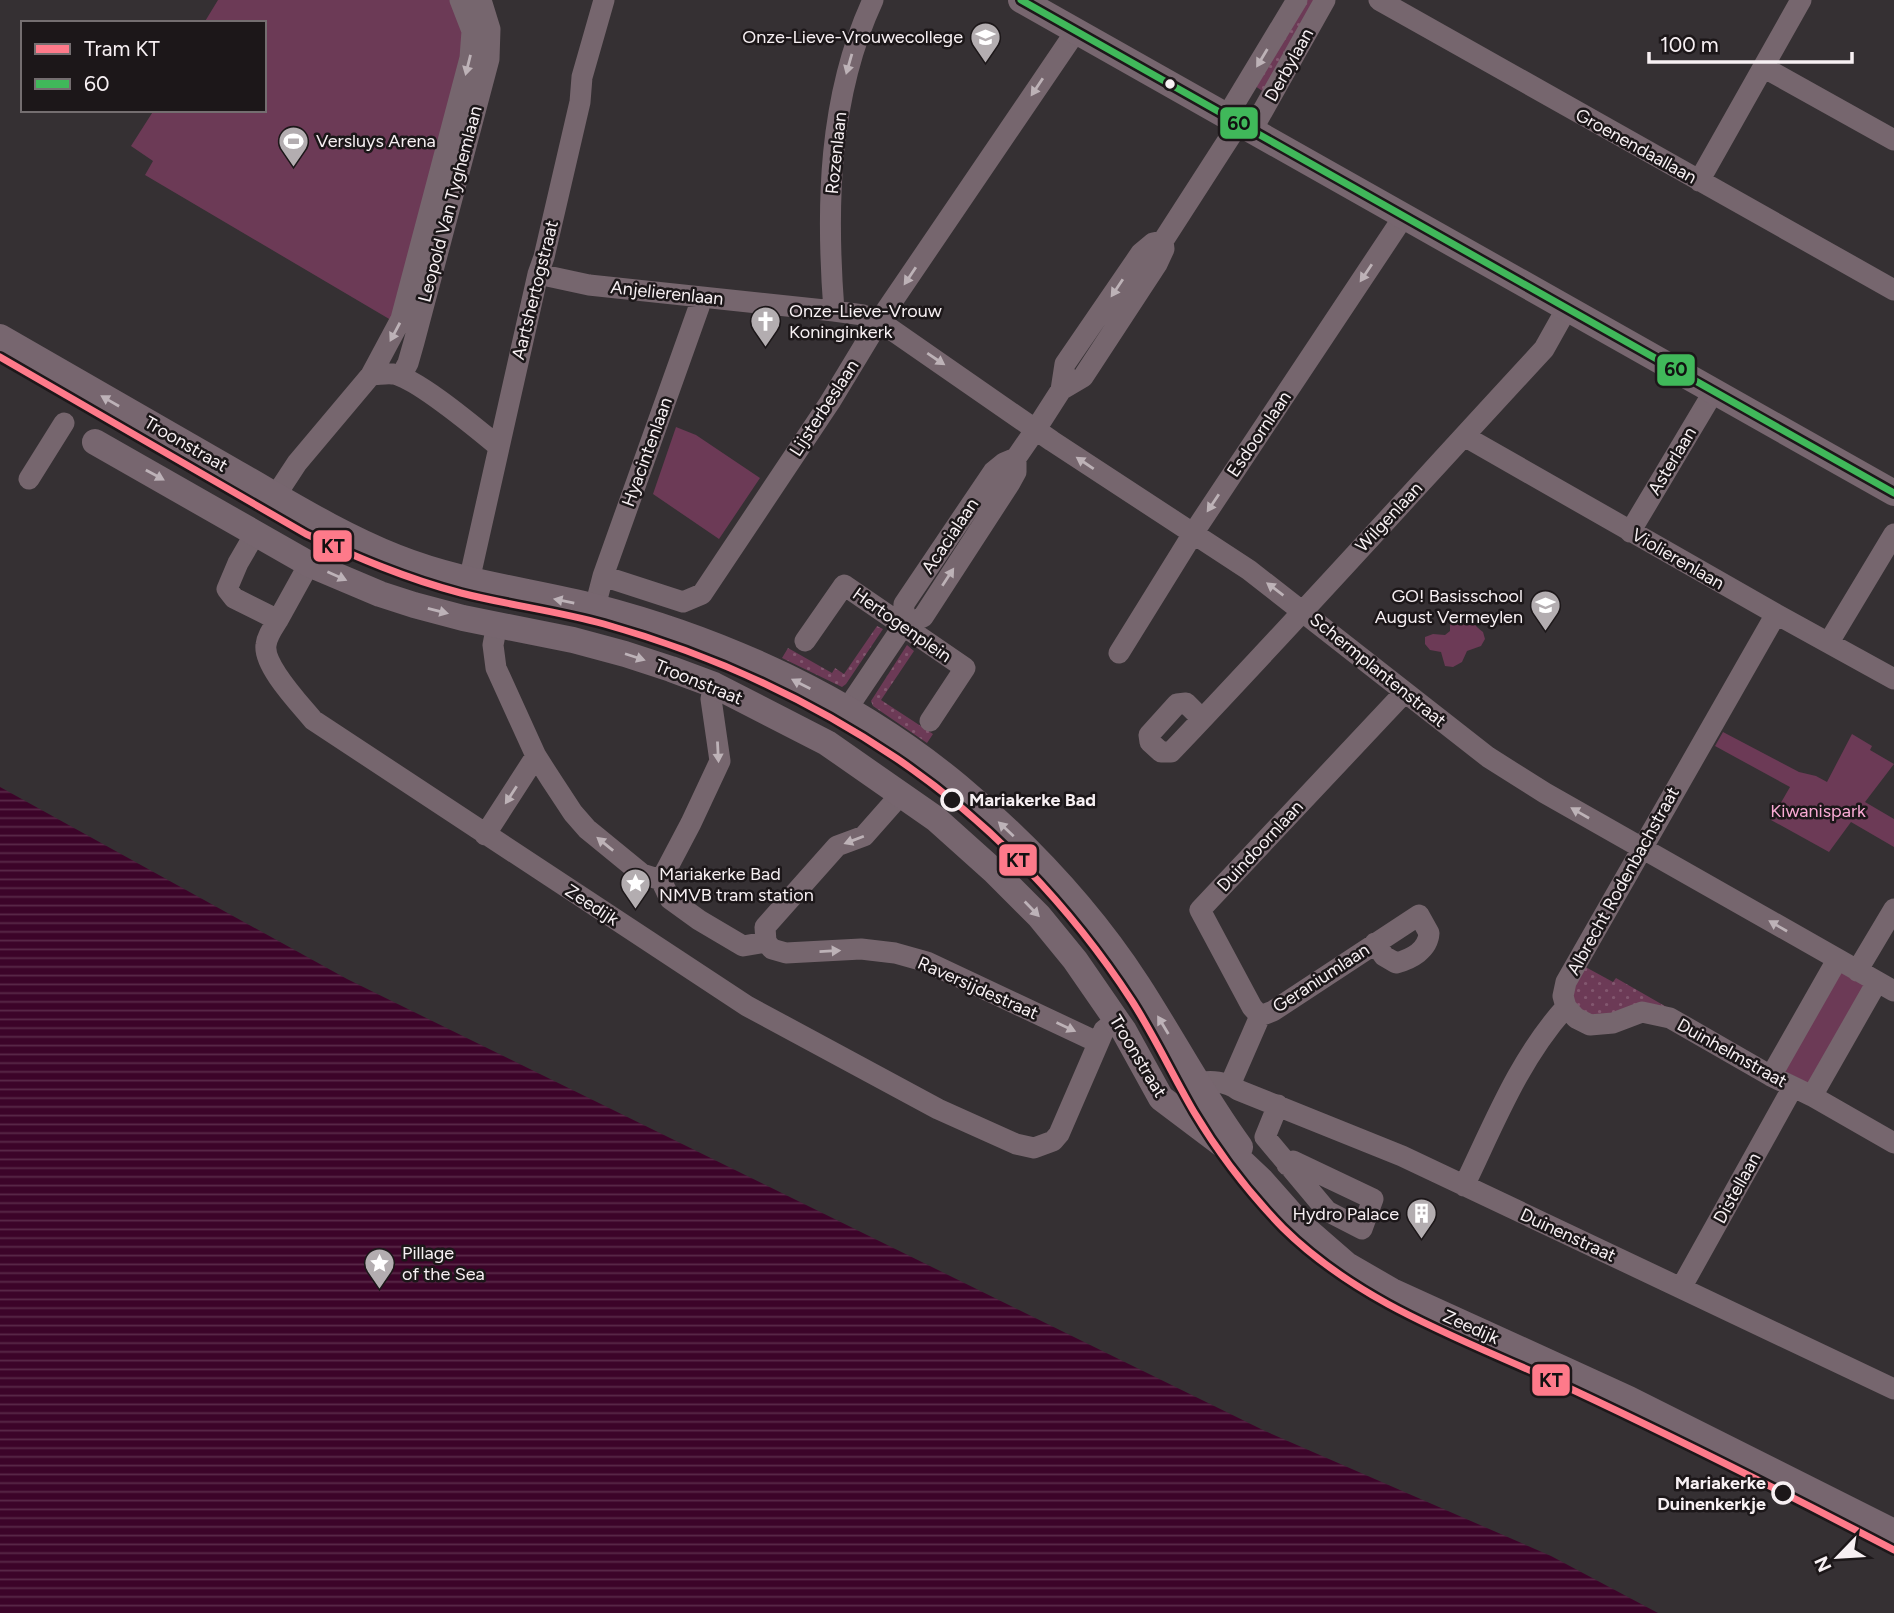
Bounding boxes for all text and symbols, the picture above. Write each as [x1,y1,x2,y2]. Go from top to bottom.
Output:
school or university icon: Onze-Lieve-Vrouwecollege [969,20,1003,64]
legend [21,21,266,112]
scale bar [1649,21,1852,65]
street label: Derbylaan [1260,24,1318,106]
place label: Onze-Lieve-Vrouwecollege [742,26,963,48]
text: 100 m [1660,32,1719,57]
text: Tram KT [84,36,160,61]
one-way arrow [1256,49,1268,68]
one-way arrow [843,53,854,75]
one-way arrow [462,54,473,76]
text: 60 [84,71,109,96]
unlabelled marker [1163,77,1177,91]
one-way arrow [1030,78,1044,96]
street label: Leopold Van Tyghemlaan [413,104,487,304]
street label: Groenendaallaan [1572,104,1700,188]
line badge: 60 [1219,106,1259,140]
street label: Rozenlaan [821,111,851,195]
text: 60 [1227,112,1251,135]
sports icon: Versluys Arena [276,124,310,168]
place label: Versluys Arena [316,130,436,152]
street label: Aartshertogstraat [507,218,563,362]
one-way arrow [1360,263,1373,283]
one-way arrow [904,266,917,285]
street label: Anjelierenlaan [610,276,724,310]
one-way arrow [1110,279,1124,297]
place label: Onze-Lieve-Vrouw Koninginkerk [789,300,942,343]
church icon: Onze-Lieve-Vrouw Koninginkerk [749,304,783,348]
one-way arrow [389,322,401,342]
one-way arrow [926,352,946,365]
line badge: 60 [1656,353,1696,387]
street label: Lijsterbeslaan [785,356,863,460]
text: 60 [1664,358,1688,381]
street label: Esdoornlaan [1222,387,1296,481]
street label: Hyacintenlaan [617,394,677,510]
one-way arrow [101,395,120,407]
street label: Troonstraat [140,411,232,477]
street label: Asterlaan [1643,423,1701,499]
one-way arrow [1076,457,1095,470]
one-way arrow [145,469,164,481]
street label: Wilgenlaan [1351,477,1427,557]
street label: Acacialaan [917,494,983,578]
one-way arrow [1206,494,1220,512]
street label: Violierenlaan [1628,524,1728,594]
line badge: KT [312,529,353,563]
text: KT [321,535,345,558]
one-way arrow [941,568,954,587]
one-way arrow [327,570,347,582]
one-way arrow [1266,582,1284,596]
street label: Hertogenplein [848,583,956,667]
place label: GO! Basisschool August Vermeylen [1375,585,1523,628]
school or university icon: GO! Basisschool August Vermeylen [1529,589,1563,633]
one-way arrow [553,595,575,606]
one-way arrow [427,606,449,617]
street label: Schermplantenstraat [1305,608,1451,732]
one-way arrow [625,652,646,663]
street label: Troonstraat [652,654,746,710]
one-way arrow [791,679,811,690]
one-way arrow [712,742,723,764]
street label: Albrecht Rodenbachstraat [1562,783,1684,979]
one-way arrow [504,786,517,805]
marker: Mariakerke Bad [941,789,963,811]
place label: Mariakerke Bad [969,789,1096,811]
street label: Duindoornlaan [1212,796,1308,896]
park label: Kiwanispark [1770,800,1866,822]
one-way arrow [1571,807,1590,819]
one-way arrow [998,822,1015,838]
one-way arrow [843,834,864,845]
one-way arrow [596,837,613,852]
line badge: KT [998,843,1038,877]
text: KT [1006,849,1030,872]
place label: Mariakerke Bad NMVB tram station [659,863,814,906]
place icon: Mariakerke Bad NMVB tram station [619,867,653,911]
street label: Zeedijk [561,880,623,931]
one-way arrow [1023,901,1040,918]
one-way arrow [1768,920,1787,932]
street label: Geraniumlaan [1269,939,1373,1017]
one-way arrow [819,945,841,956]
street label: Raversijdestraat [914,952,1042,1024]
street label: Troonstraat [1105,1011,1171,1101]
street label: Duinhelmstraat [1673,1014,1791,1092]
one-way arrow [1157,1016,1169,1035]
one-way arrow [1056,1021,1076,1033]
street label: Distellaan [1709,1149,1765,1227]
building icon: Hydro Palace [1405,1197,1439,1241]
place label: Hydro Palace [1293,1203,1399,1225]
street label: Duinenstraat [1517,1203,1619,1267]
place label: Pillage of the Sea [402,1242,485,1285]
place icon: Pillage of the Sea [362,1246,396,1290]
street label: Zeedijk [1439,1305,1503,1349]
line badge: KT [1531,1363,1571,1397]
text: KT [1539,1369,1563,1392]
place label: Mariakerke Duinenkerkje [1657,1472,1766,1515]
marker: Mariakerke Duinenkerkje [1772,1482,1794,1504]
north arrow [1803,1522,1873,1592]
text: N [1810,1552,1837,1575]

